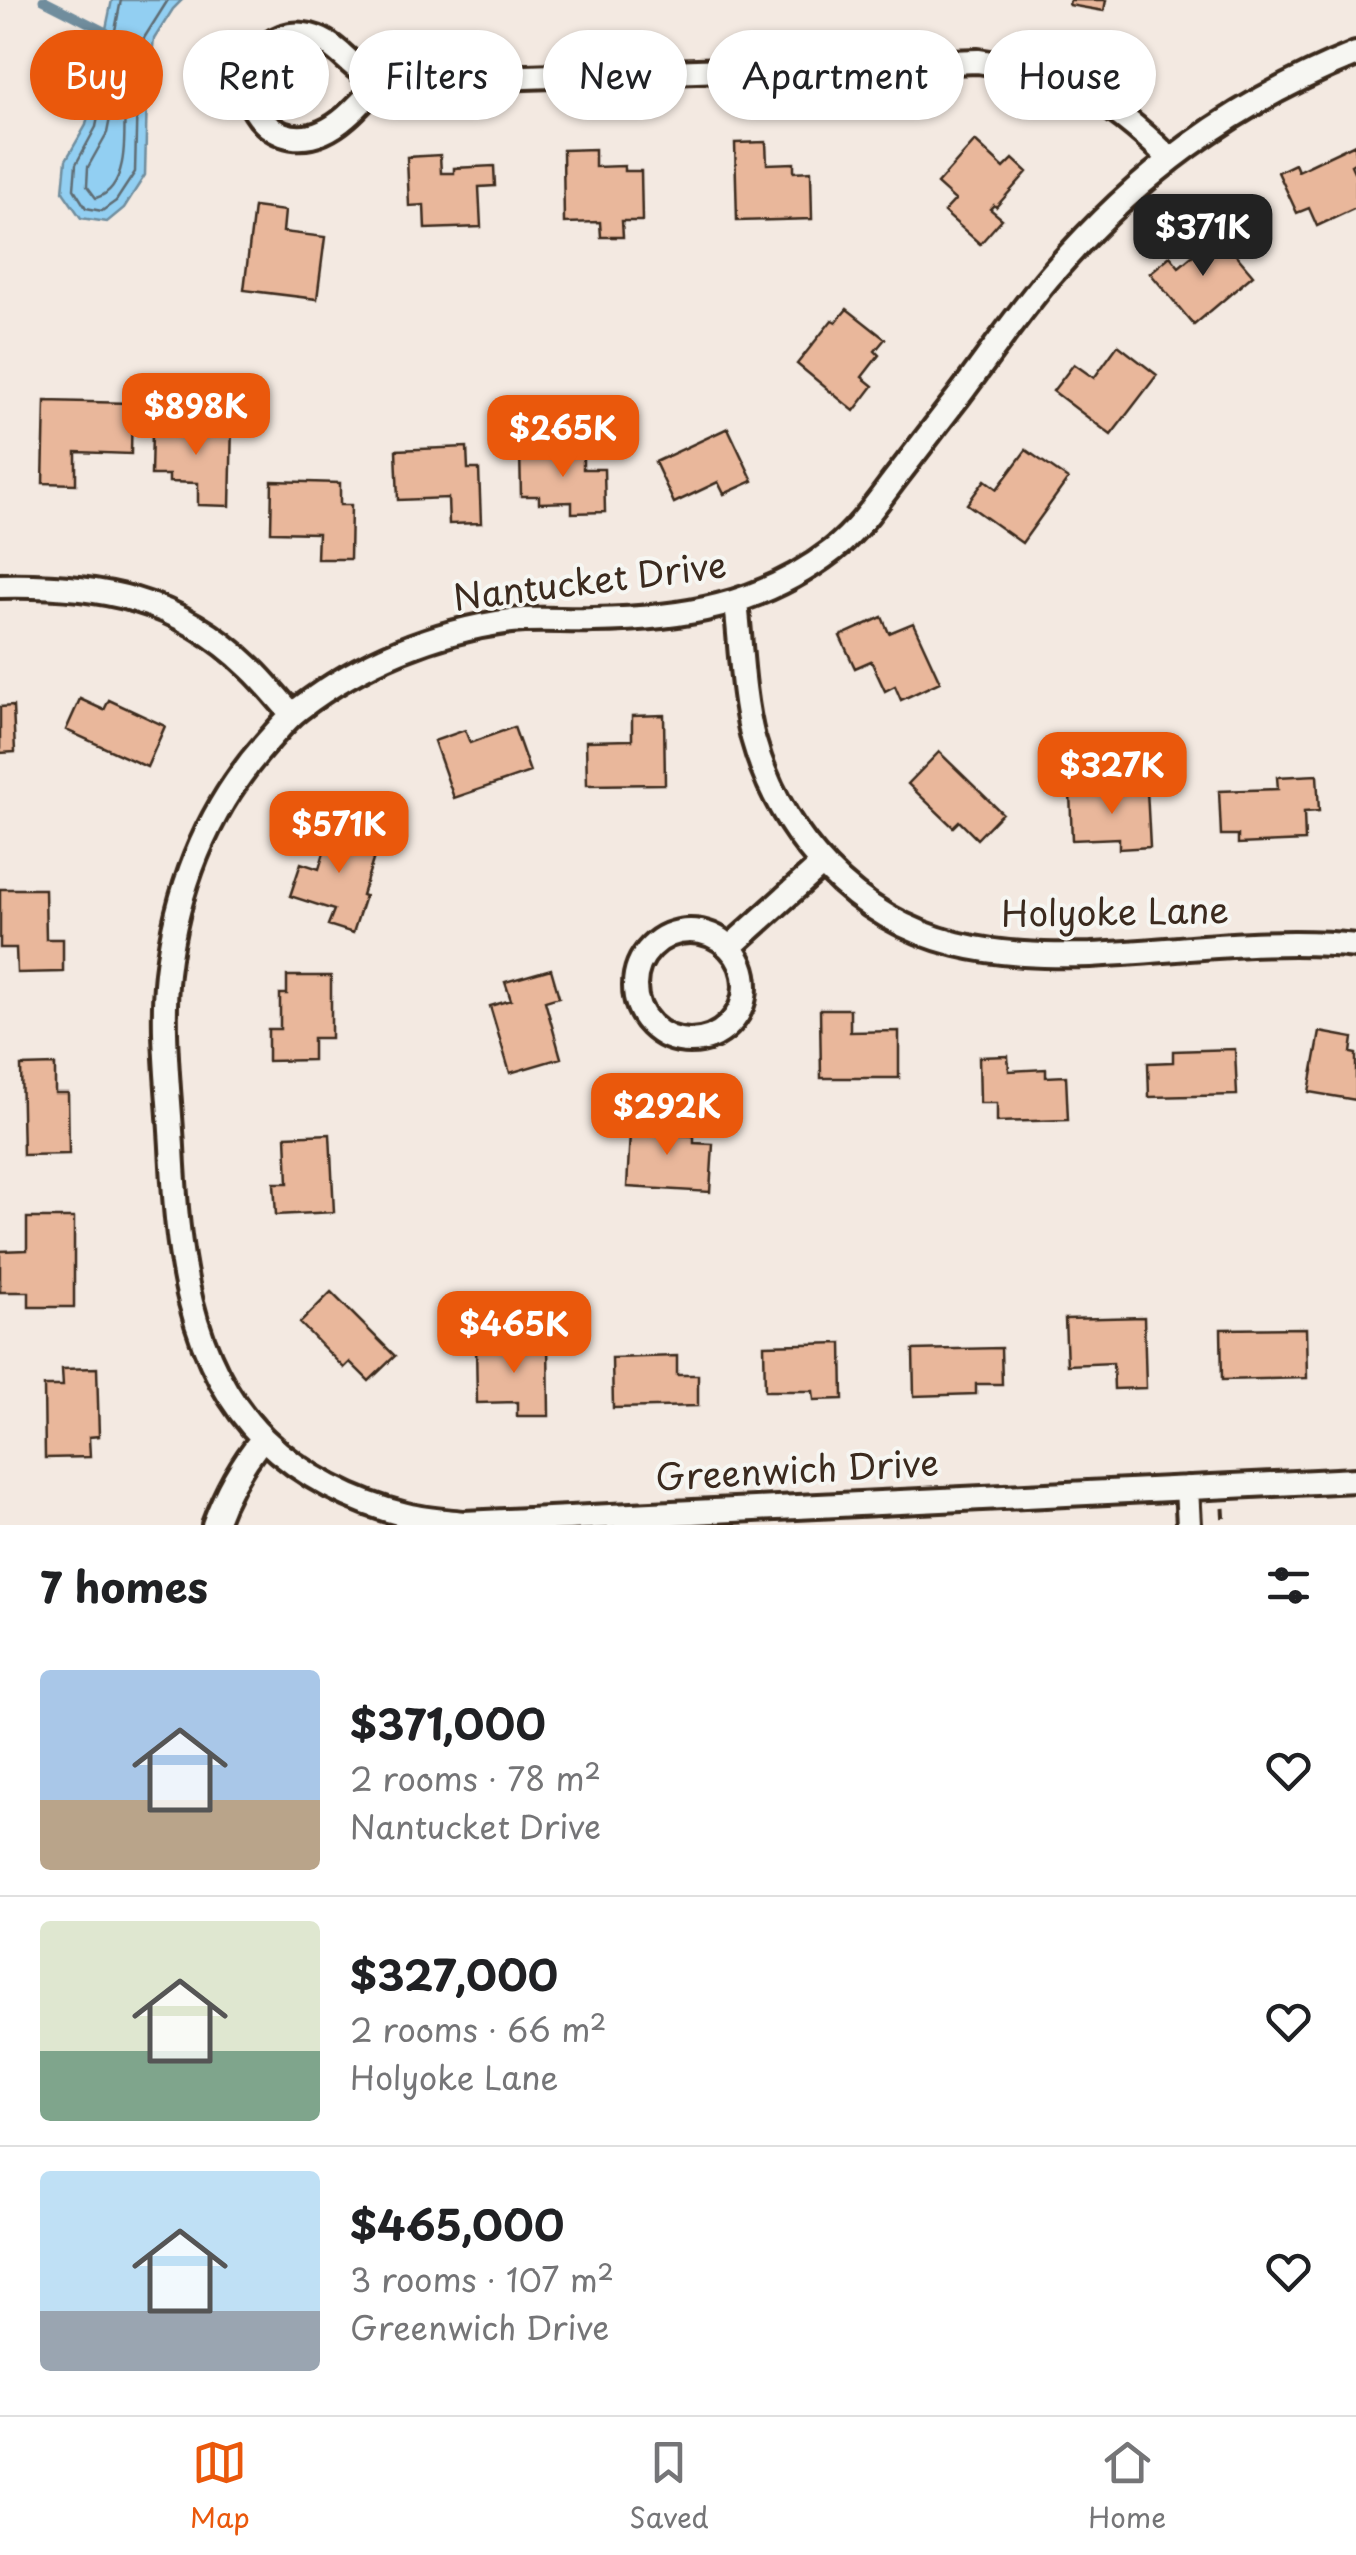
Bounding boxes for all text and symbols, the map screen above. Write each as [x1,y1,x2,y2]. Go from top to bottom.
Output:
chip: Buy [30,30,163,120]
chip: Rent [183,30,329,120]
chip: Filters [349,30,523,120]
chip: New [543,30,687,120]
chip: Apartment [707,30,964,120]
chip: House [984,30,1156,120]
pin: $371K [1133,194,1273,279]
text: $371K [1155,202,1251,250]
pin: $898K [126,373,266,458]
text: $898K [144,381,248,429]
pin: $265K [493,395,633,480]
text: $265K [509,403,617,451]
street label: Nantucket Drive [450,536,729,623]
pin: $327K [1042,732,1182,817]
text: $327K [1060,740,1164,788]
pin: $571K [269,791,409,876]
text: $571K [292,799,386,847]
street label: Holyoke Lane [1001,882,1229,939]
pin: $292K [597,1073,737,1158]
text: $292K [613,1081,721,1129]
pin: $465K [444,1291,584,1376]
text: $465K [459,1299,569,1347]
street label: Greenwich Drive [654,1435,940,1502]
text: 7 homes [40,1554,208,1617]
icon: filters [1261,1558,1316,1613]
text: $371,000 [350,1691,546,1754]
icon: home [120,1710,240,1830]
icon: heart [1261,1743,1316,1798]
text: 2 rooms · 78 m² [350,1754,601,1802]
text: Nantucket Drive [350,1802,601,1850]
text: $327,000 [350,1942,558,2005]
icon: home [120,1961,240,2081]
icon: heart [1261,1994,1316,2049]
text: 2 rooms · 66 m² [350,2005,607,2053]
text: Holyoke Lane [350,2053,558,2101]
text: $465,000 [350,2192,564,2255]
icon: home [120,2211,240,2331]
icon: heart [1261,2244,1316,2299]
text: 3 rooms · 107 m² [350,2255,614,2303]
text: Greenwich Drive [350,2303,609,2351]
tab: Map [190,2435,250,2538]
tab: Saved [629,2435,709,2538]
tab: Home [1088,2435,1166,2538]

